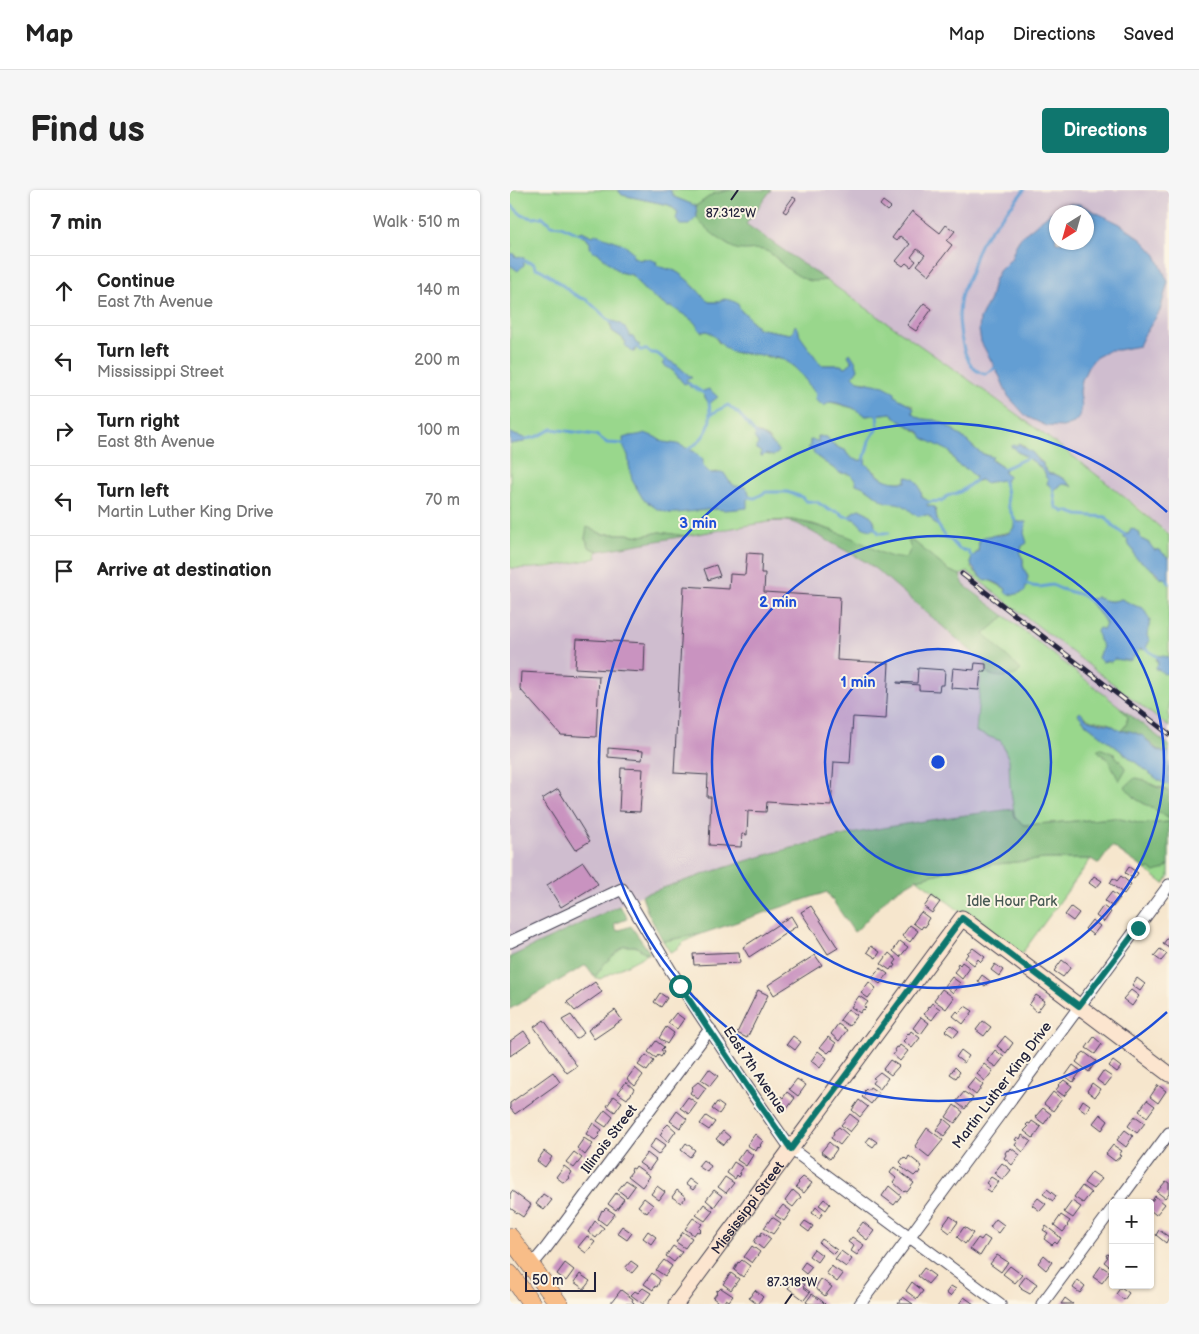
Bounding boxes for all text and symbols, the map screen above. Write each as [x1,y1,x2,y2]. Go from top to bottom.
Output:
text: Map [25,20,73,49]
text: Map [949,24,985,45]
text: Directions [1013,24,1095,45]
text: Saved [1123,24,1174,45]
button: Directions [1042,108,1169,153]
text: Find us [30,109,145,152]
north arrow [1049,205,1094,250]
text: 87.312°W [706,206,756,221]
text: 7 min [50,210,102,235]
text: Walk · 510 m [373,213,460,232]
text: Continue [97,270,175,293]
icon: ahead [50,277,78,305]
text: 140 m [417,281,460,300]
text: East 7th Avenue [97,293,213,312]
text: Turn left [97,340,169,363]
icon: left [50,347,78,375]
text: 200 m [414,351,460,370]
text: Mississippi Street [97,363,224,382]
text: Turn right [97,410,180,433]
icon: right [50,417,78,445]
text: 100 m [417,421,460,440]
text: East 8th Avenue [97,433,215,452]
text: Turn left [97,480,169,503]
icon: left [50,487,78,515]
text: 70 m [425,491,460,510]
text: Martin Luther King Drive [97,503,274,522]
text: 3 min [679,514,717,533]
icon: arrive [50,557,78,585]
text: Arrive at destination [97,559,272,582]
text: 2 min [759,593,797,612]
text: 1 min [840,673,876,692]
centre of rings [929,753,947,771]
park label: Idle Hour Park [967,893,1057,910]
route end [1127,917,1150,940]
route start [669,975,692,998]
street label: Martin Luther King Drive [949,1018,1055,1152]
street label: East 7th Avenue [720,1023,790,1117]
street label: Illinois Street [578,1101,641,1177]
street label: Mississippi Street [707,1157,788,1257]
map controls [1109,1199,1154,1289]
button: + [1109,1199,1154,1244]
button: − [1109,1244,1154,1289]
scale bar [525,1269,596,1292]
text: 50 m [532,1272,564,1289]
text: 87.318°W [767,1275,817,1290]

